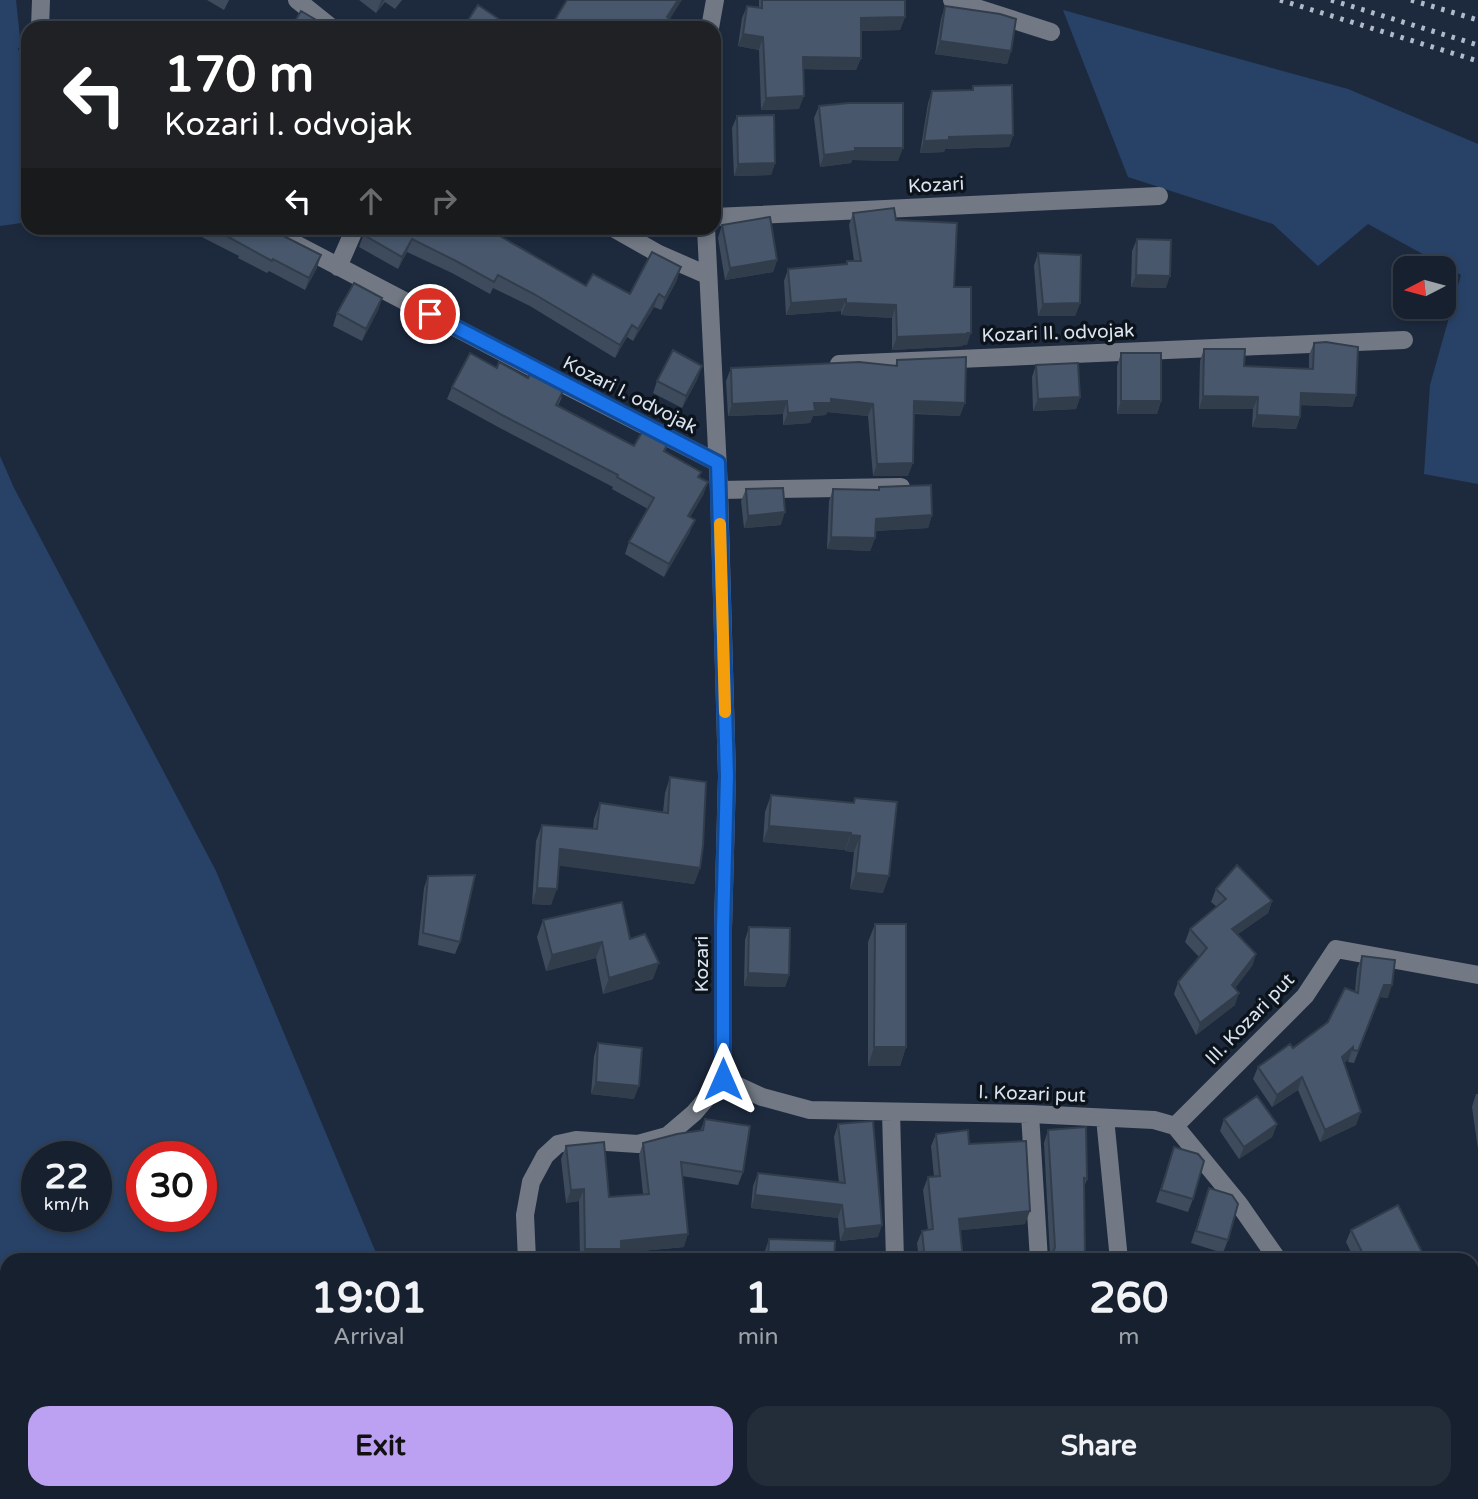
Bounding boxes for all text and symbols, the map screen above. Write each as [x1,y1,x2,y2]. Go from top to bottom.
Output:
text: 170 m [164,46,314,105]
icon: left [49,49,140,140]
text: Kozari I. odvojak [164,106,413,144]
street label: Kozari [907,173,965,197]
icon: left [279,182,317,220]
icon: ahead [352,182,390,220]
icon: right [425,182,463,220]
north arrow [1393,256,1456,318]
map controls [1393,256,1456,319]
pin [400,284,460,344]
icon: arrive [411,295,449,333]
street label: Kozari II. odvojak [981,319,1135,347]
street label: Kozari I. odvojak [559,352,701,438]
street label: Kozari [691,936,713,992]
street label: III. Kozari put [1201,969,1299,1069]
position arrow [686,1042,760,1116]
street label: I. Kozari put [978,1081,1086,1107]
speed limit sign: 30 [126,1141,217,1232]
text: 22 [45,1156,88,1198]
text: km/h [44,1193,89,1215]
text: 19:01 [311,1273,427,1324]
text: 1 [745,1273,771,1324]
text: 260 [1089,1273,1168,1324]
text: Arrival [333,1323,404,1351]
text: min [738,1323,779,1351]
text: m [1118,1323,1139,1351]
button: Exit [28,1406,733,1486]
button: Share [747,1406,1451,1486]

